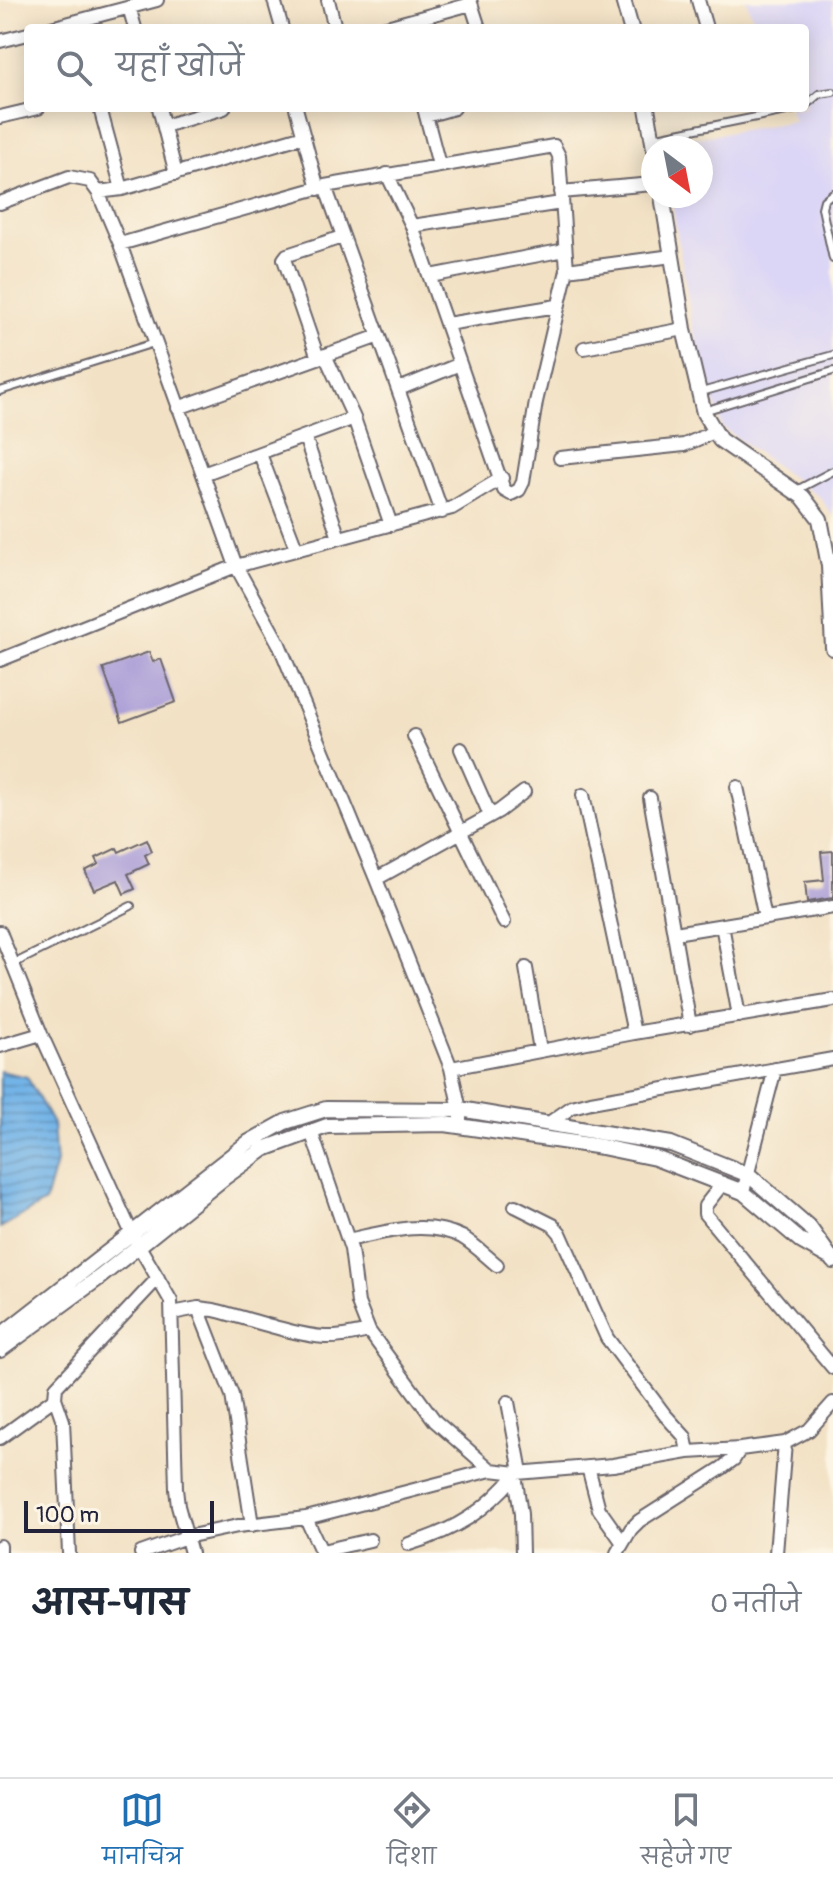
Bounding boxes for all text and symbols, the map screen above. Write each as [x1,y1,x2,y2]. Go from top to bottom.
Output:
search box [24,24,809,112]
icon: search [52,46,96,90]
text: यहाँ खोजें [116,48,244,85]
north arrow [641,136,713,208]
scale bar [24,1497,214,1533]
text: 100 m [36,1501,99,1529]
text: आस-पास [32,1582,188,1625]
text: 0 नतीजे [710,1588,801,1620]
tab: मानचित्र [102,1788,183,1881]
tab: दिशा [387,1788,437,1881]
tab: सहेजे गए [640,1788,731,1881]

